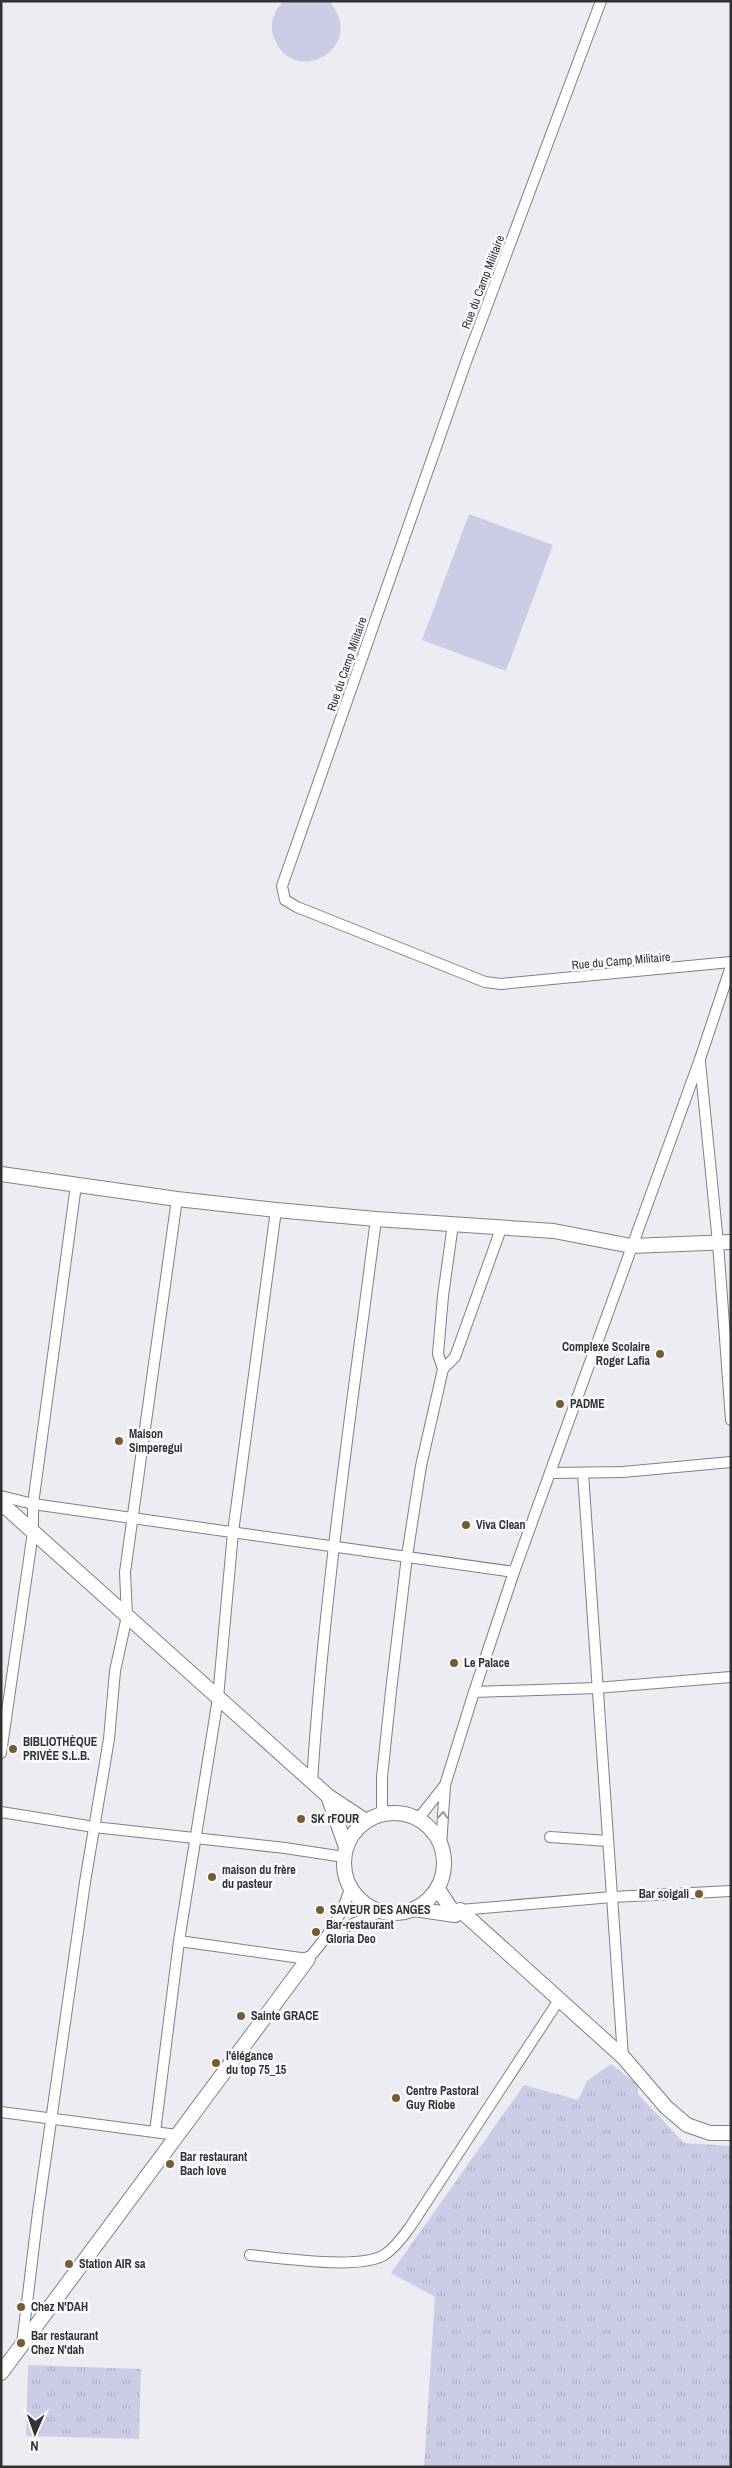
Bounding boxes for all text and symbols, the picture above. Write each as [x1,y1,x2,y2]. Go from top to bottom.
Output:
street label: Rue du Camp Militaire [458,233,508,331]
street label: Rue du Camp Militaire [323,615,371,713]
street label: Rue du Camp Militaire [571,949,671,973]
place label: Complexe Scolaire Roger Lafia [562,1339,651,1369]
marker: Complexe Scolaire Roger Lafia [654,1348,666,1360]
place label: PADME [570,1396,605,1412]
marker: PADME [554,1398,566,1410]
place label: Maison Simperegui [129,1426,183,1456]
marker: Maison Simperegui [113,1435,125,1447]
place label: Viva Clean [476,1517,526,1533]
marker: Viva Clean [460,1519,472,1531]
place label: Le Palace [464,1655,510,1671]
marker: Le Palace [448,1657,460,1669]
place label: BIBLIOTHÈQUE PRIVÉE S.L.B. [23,1734,98,1764]
marker: BIBLIOTHÈQUE PRIVÉE S.L.B. [7,1743,19,1755]
place label: SK rFOUR [311,1811,359,1827]
one-way arrow [437,1811,448,1819]
marker: SK rFOUR [295,1813,307,1825]
place label: maison du frère du pasteur [222,1862,296,1892]
marker: maison du frère du pasteur [206,1871,218,1883]
place label: Bar soigali [639,1886,689,1902]
marker: Bar soigali [693,1888,705,1900]
place label: SAVEUR DES ANGES [330,1902,431,1918]
marker: SAVEUR DES ANGES [314,1904,326,1916]
place label: Bar-restaurant Gloria Deo [326,1917,395,1947]
marker: Bar-restaurant Gloria Deo [310,1926,322,1938]
place label: Sainte GRACE [251,2008,319,2024]
marker: Sainte GRACE [235,2010,247,2022]
place label: l'élégance du top 75_15 [226,2048,287,2078]
marker: l'élégance du top 75_15 [210,2057,222,2069]
place label: Centre Pastoral Guy Riobe [406,2083,479,2113]
marker: Centre Pastoral Guy Riobe [390,2092,402,2104]
place label: Bar restaurant Bach love [180,2149,248,2179]
marker: Bar restaurant Bach love [164,2158,176,2170]
place label: Station AIR sa [79,2256,146,2272]
marker: Station AIR sa [63,2258,75,2270]
place label: Chez N'DAH [31,2299,88,2315]
marker: Chez N'DAH [15,2301,27,2313]
place label: Bar restaurant Chez N'dah [31,2328,99,2358]
marker: Bar restaurant Chez N'dah [15,2337,27,2349]
north arrow [10,2408,60,2458]
text: N [30,2437,39,2455]

